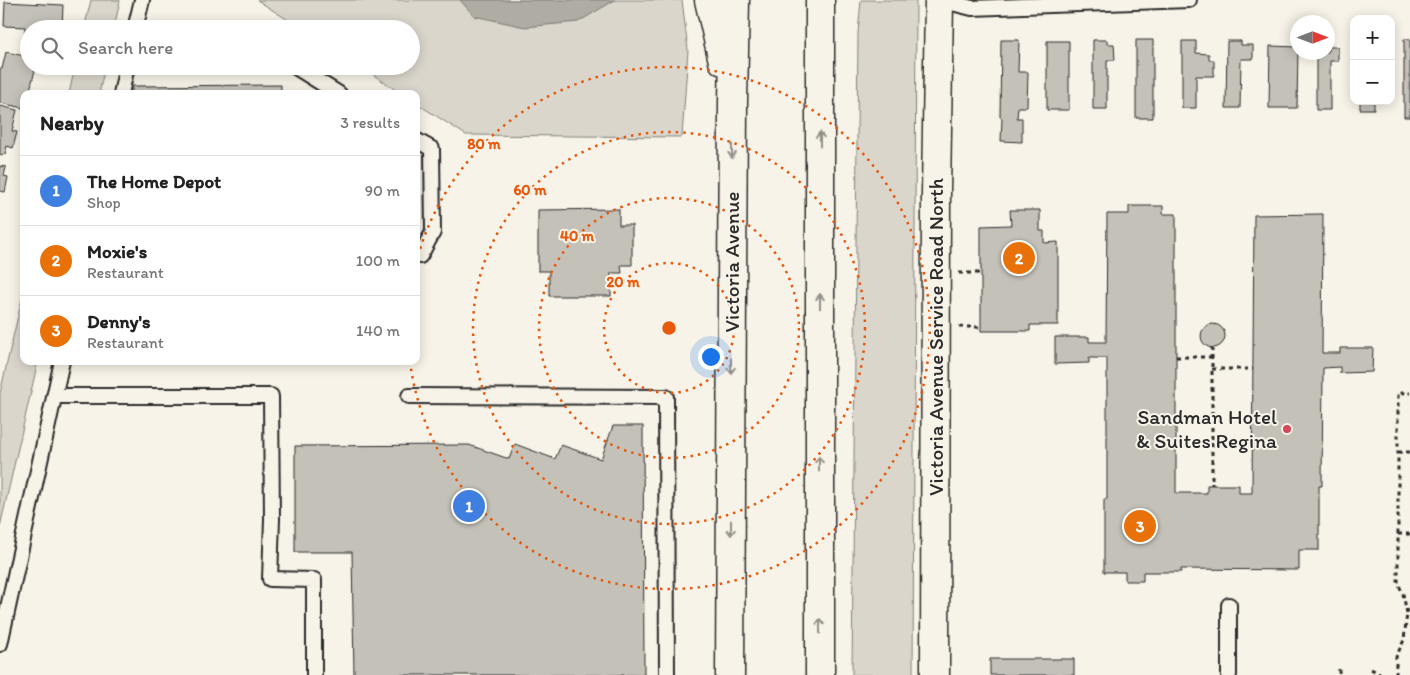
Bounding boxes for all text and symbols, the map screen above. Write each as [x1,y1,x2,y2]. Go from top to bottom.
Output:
north arrow [1290,15,1335,60]
map controls [1350,15,1395,105]
button: + [1350,15,1395,60]
search box [20,20,420,75]
icon: search [38,34,66,62]
text: Search here [78,36,173,59]
button: − [1350,60,1395,105]
text: Nearby [40,110,104,135]
text: 3 results [340,113,400,132]
one-way arrow [815,131,825,148]
text: 80 m [467,135,501,153]
one-way arrow [727,142,737,158]
text: The Home Depot [87,170,221,193]
street label: Victoria Avenue Service Road North [923,178,948,496]
text: 1 [52,181,60,200]
text: 90 m [365,181,400,200]
text: 60 m [513,181,547,199]
street label: Victoria Avenue [719,191,744,333]
text: Shop [87,193,121,212]
text: 40 m [560,227,595,245]
pin: 2 [1003,239,1035,277]
text: Moxie's [87,240,147,263]
text: 2 [52,251,60,270]
text: 100 m [356,251,400,270]
text: Restaurant [87,263,164,282]
text: 20 m [606,273,640,291]
one-way arrow [815,294,825,310]
text: Denny's [87,310,151,333]
centre of rings [660,319,678,337]
text: 3 [52,321,60,340]
text: 140 m [356,321,400,340]
text: Restaurant [87,333,164,352]
your location [698,344,724,370]
one-way arrow [726,357,736,373]
place label: Sandman Hotel & Suites Regina [1136,404,1277,453]
marker: Sandman Hotel & Suites Regina [1281,423,1293,435]
one-way arrow [814,456,824,472]
pin: 1 [453,487,485,525]
pin: 3 [1124,507,1156,545]
one-way arrow [726,520,736,536]
one-way arrow [815,619,825,635]

